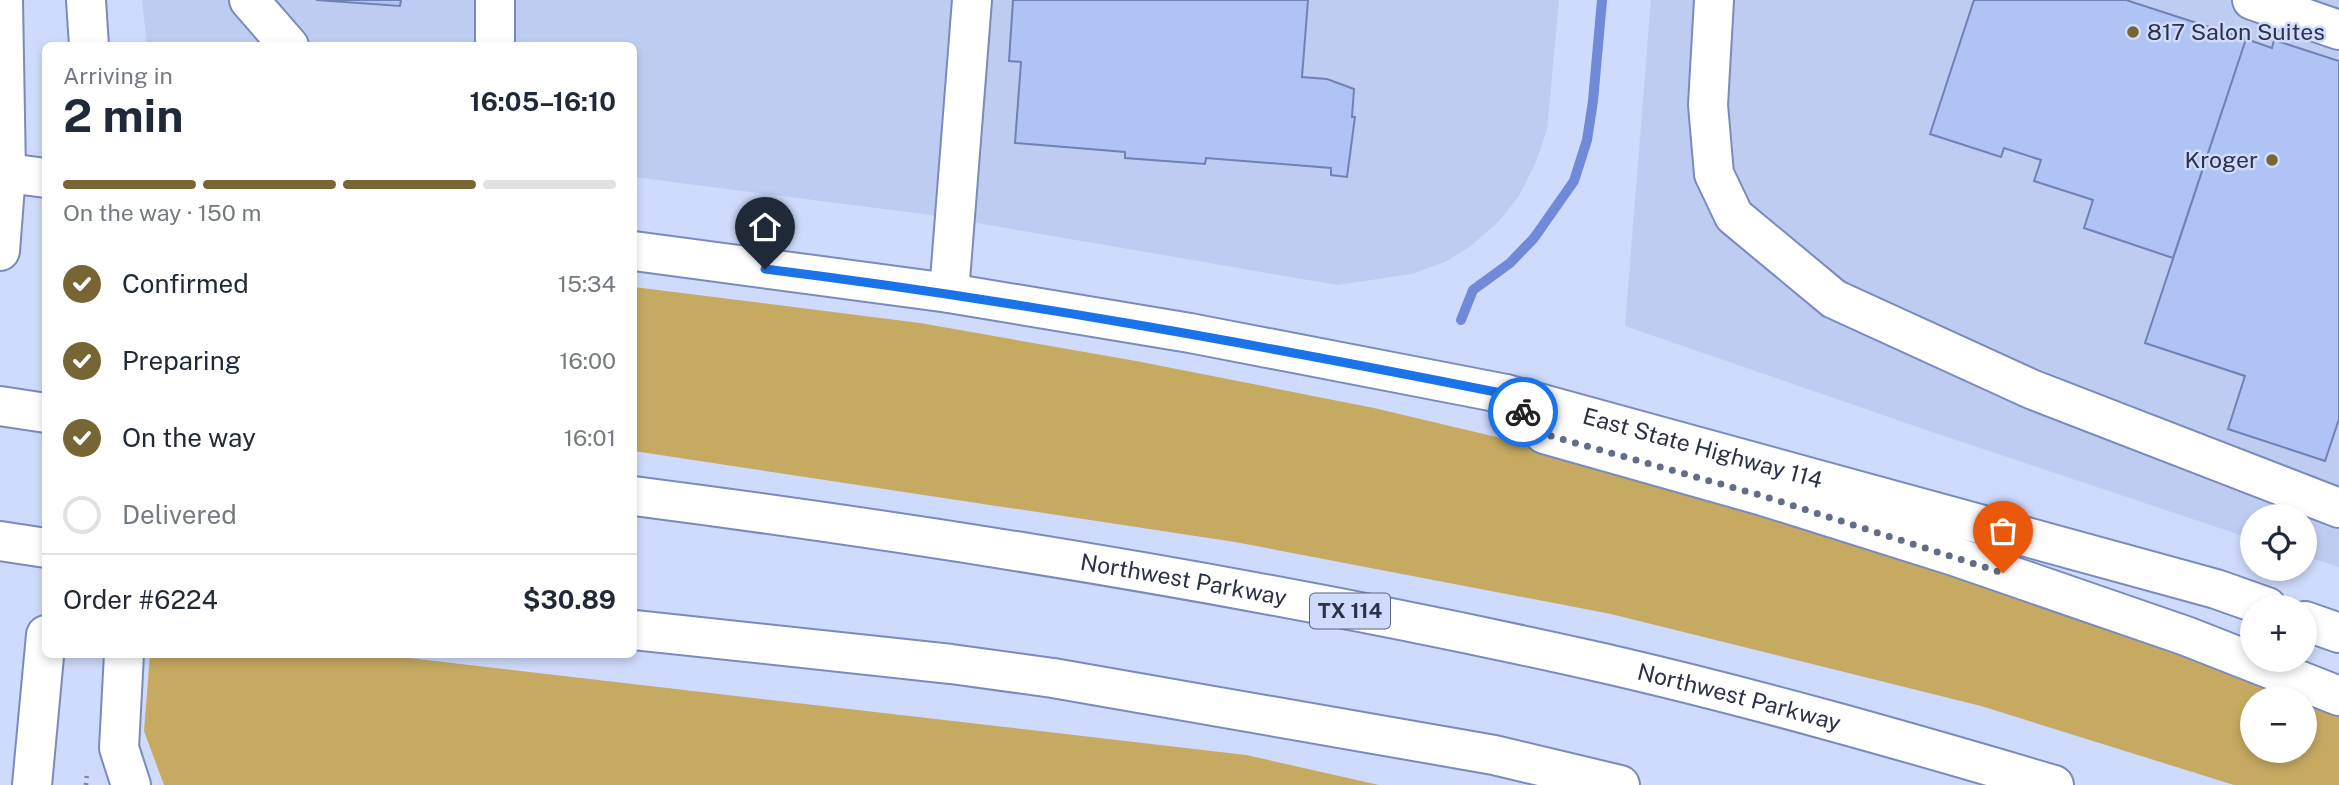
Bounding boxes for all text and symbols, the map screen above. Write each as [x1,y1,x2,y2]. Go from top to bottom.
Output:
place label: 817 Salon Suites [2147,18,2325,45]
marker: 817 Salon Suites [2125,24,2141,40]
text: Arriving in [63,62,173,89]
text: 16:05–16:10 [470,86,616,117]
text: 2 min [63,88,183,142]
place label: Kroger [2185,146,2258,173]
marker: Kroger [2264,152,2280,168]
pin [735,197,795,269]
text: On the way · 150 m [63,199,261,226]
icon: home [746,208,784,246]
icon: check [63,265,101,303]
text: Confirmed [122,268,249,299]
text: 15:34 [558,270,616,297]
icon: check [63,342,101,380]
text: Preparing [122,345,241,376]
text: 16:00 [559,347,616,374]
courier [1488,377,1558,447]
icon: bike [1504,393,1542,431]
street label: East State Highway 114 [1580,402,1826,493]
icon: check [63,419,101,457]
text: On the way [122,422,256,453]
text: 16:01 [564,424,616,451]
text: Delivered [122,499,237,530]
pin [1973,501,2033,573]
map controls [2240,504,2317,763]
button: locate [2240,504,2317,581]
icon: bag [1984,512,2022,550]
street label: Northwest Parkway [1079,548,1289,611]
text: Order #6224 [63,584,218,615]
text: $30.89 [523,584,616,615]
road number: TX 114 [1310,594,1390,628]
button: + [2240,595,2317,672]
street label: Northwest Parkway [1635,658,1844,736]
button: − [2240,686,2317,763]

